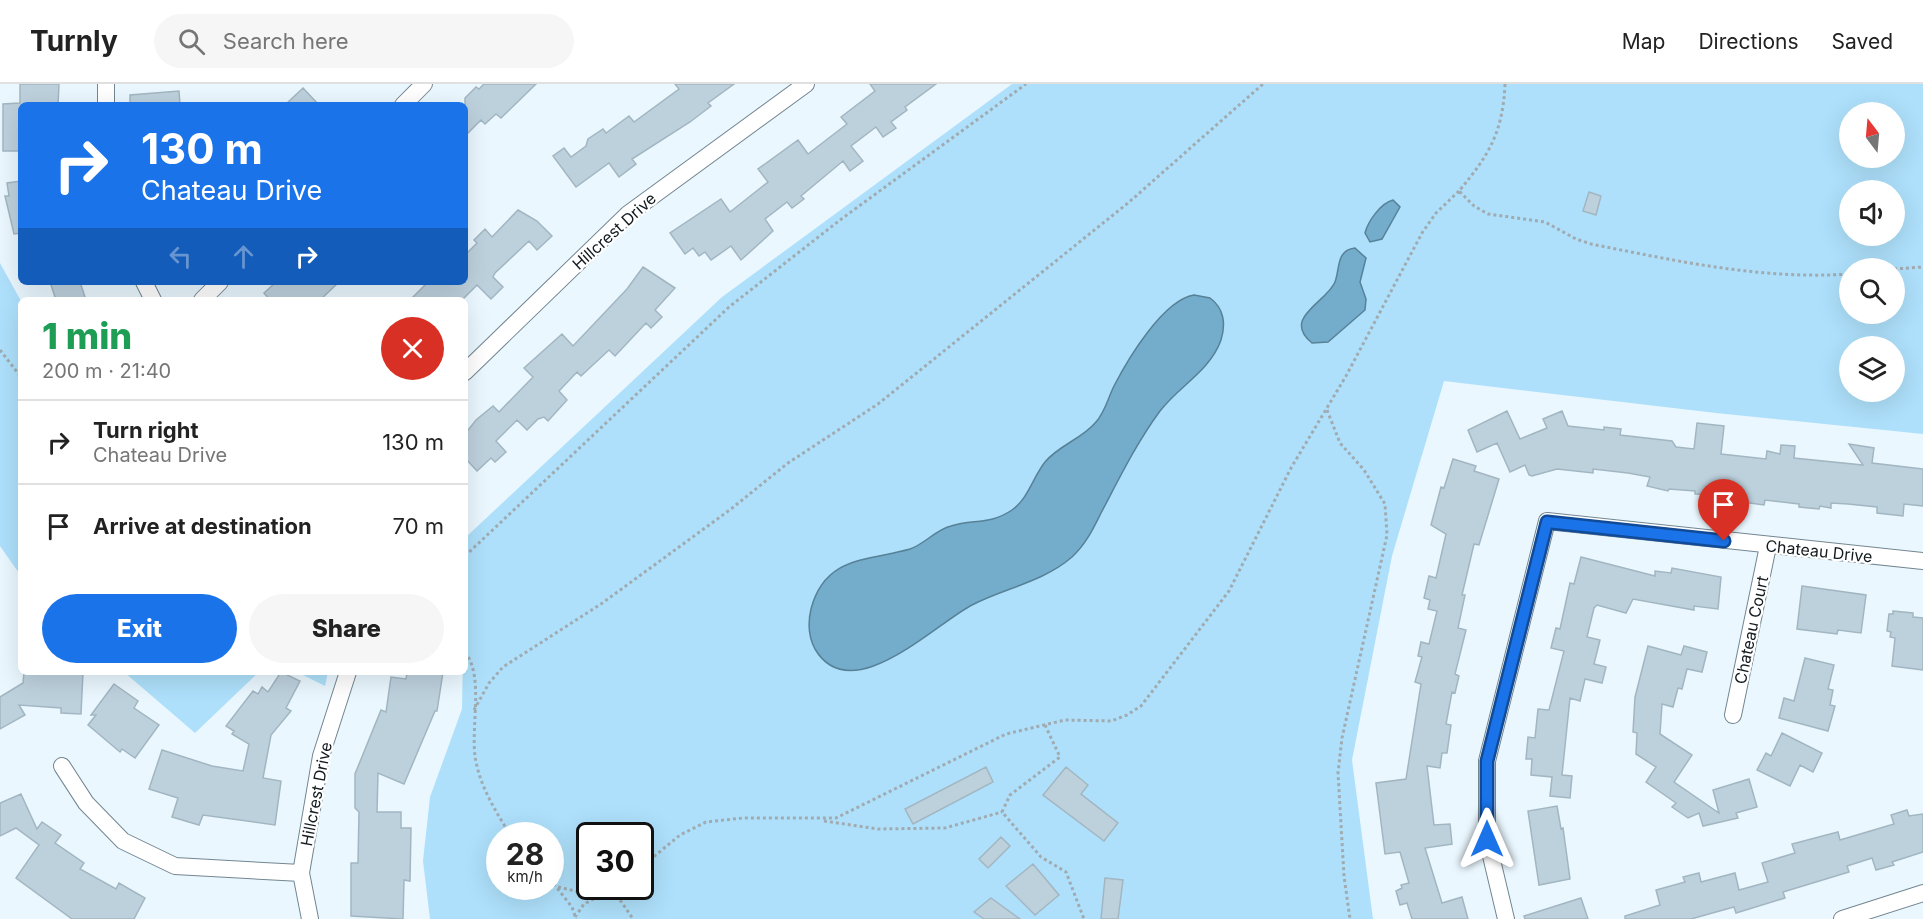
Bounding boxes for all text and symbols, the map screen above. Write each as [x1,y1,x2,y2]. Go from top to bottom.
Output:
search box [154,14,574,68]
text: Turnly [30,24,118,58]
icon: search [175,25,208,58]
text: Search here [223,28,349,54]
text: Map [1622,29,1665,54]
text: Directions [1698,29,1799,54]
text: Saved [1832,29,1893,54]
north arrow [1839,102,1905,168]
map controls [1839,102,1905,402]
text: 130 m [141,123,263,174]
icon: right [42,126,120,204]
text: Chateau Drive [141,174,322,207]
button: sound [1839,180,1905,246]
street label: Hillcrest Drive [568,188,660,274]
icon: left [164,240,197,273]
icon: ahead [227,240,260,273]
icon: right [290,240,323,273]
button: search [1839,258,1905,324]
text: 1 min [42,314,132,358]
button: close [381,317,444,380]
button: layers [1839,336,1905,402]
text: 200 m · 21:40 [42,359,171,383]
text: Turn right [93,417,199,443]
icon: right [42,426,75,459]
text: 130 m [382,429,444,455]
text: Chateau Drive [93,443,227,467]
pin [1698,479,1749,541]
icon: arrive [1707,488,1740,521]
icon: arrive [42,510,75,543]
text: Arrive at destination [93,513,312,539]
text: 70 m [393,513,444,539]
street label: Chateau Drive [1765,535,1873,567]
street label: Chateau Court [1730,574,1772,686]
button: Exit [42,594,237,663]
button: Share [249,594,444,663]
street label: Hillcrest Drive [296,740,336,848]
position arrow [1455,807,1519,871]
speed limit sign: 30 [576,822,654,900]
text: 28 [506,836,544,872]
text: km/h [507,867,543,886]

